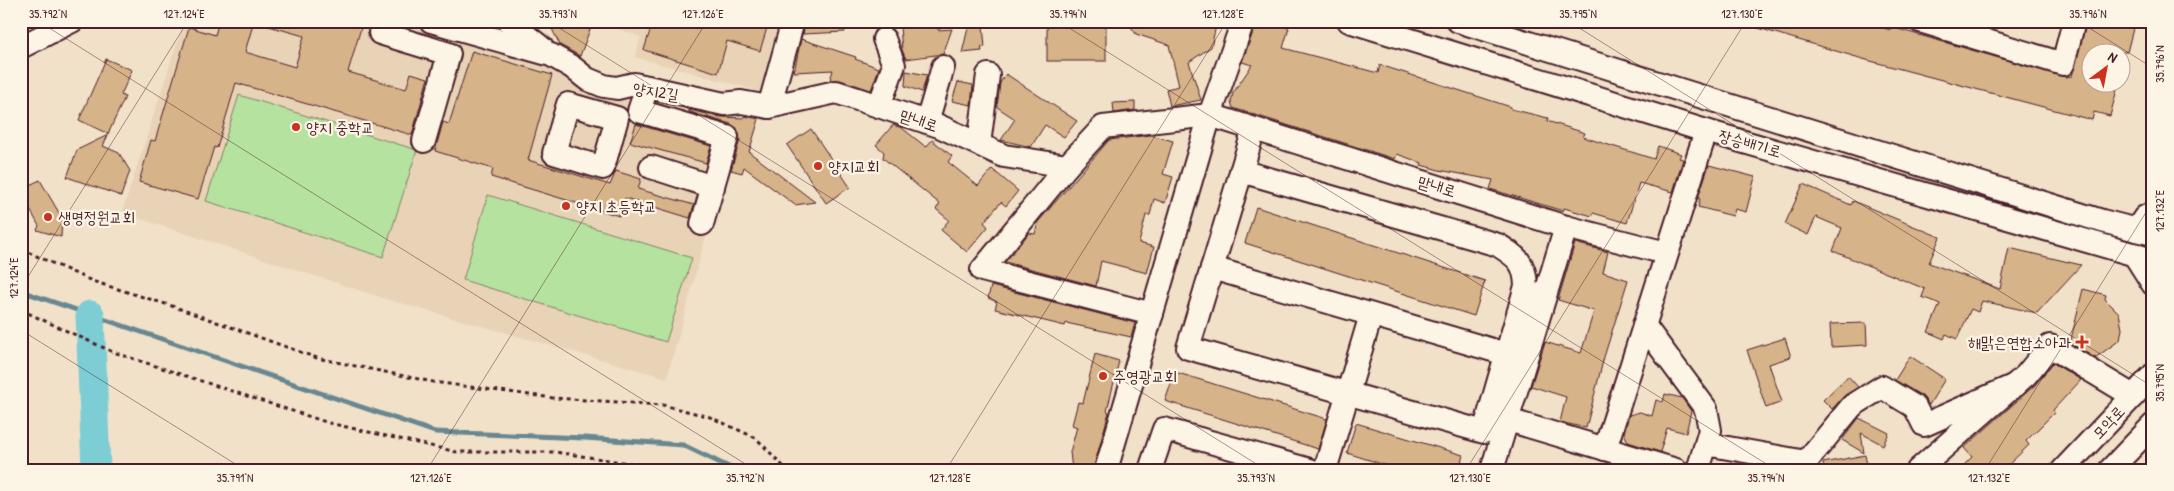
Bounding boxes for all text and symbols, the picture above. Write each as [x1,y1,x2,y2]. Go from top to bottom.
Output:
text: 35.792°N [29,5,67,22]
text: 127.124°E [163,5,205,22]
text: 35.793°N [539,5,577,22]
text: 127.126°E [682,5,724,22]
text: 35.794°N [1049,5,1087,22]
text: 127.128°E [1202,5,1245,22]
text: 35.795°N [1559,5,1597,22]
text: 127.130°E [1721,5,1764,22]
text: 35.796°N [2069,5,2107,22]
north arrow [2082,42,2132,92]
text: 35.796°N [2151,45,2168,83]
text: N [2105,47,2122,67]
street label: 양지2길 [632,77,681,105]
street label: 맏내로 [897,103,941,137]
place label: 양지 중학교 [306,116,374,138]
marker: 양지 중학교 [290,121,302,133]
street label: 장승배기로 [1716,124,1784,162]
place label: 양지교회 [828,155,880,177]
marker: 양지교회 [812,160,824,172]
street label: 맏내로 [1415,170,1459,202]
text: 127.132°E [2151,189,2168,232]
place label: 양지 초등학교 [576,195,657,217]
marker: 양지 초등학교 [560,200,572,212]
place label: 생명정원교회 [58,206,135,228]
marker: 생명정원교회 [42,211,54,223]
text: 127.124°E [5,257,22,299]
place label: 해맑은연합소아과 [1968,331,2071,353]
marker: 해맑은연합소아과 [2075,335,2089,349]
text: 35.795°N [2151,364,2168,402]
place label: 주영광교회 [1113,365,1177,387]
marker: 주영광교회 [1097,370,1109,382]
street label: 모악로 [2087,400,2129,444]
text: 35.791°N [217,469,253,486]
text: 127.126°E [410,469,452,486]
text: 35.792°N [726,469,764,486]
text: 127.128°E [929,469,972,486]
text: 35.793°N [1237,469,1275,486]
text: 127.130°E [1449,469,1492,486]
text: 35.794°N [1747,469,1785,486]
text: 127.132°E [1968,469,2011,486]

